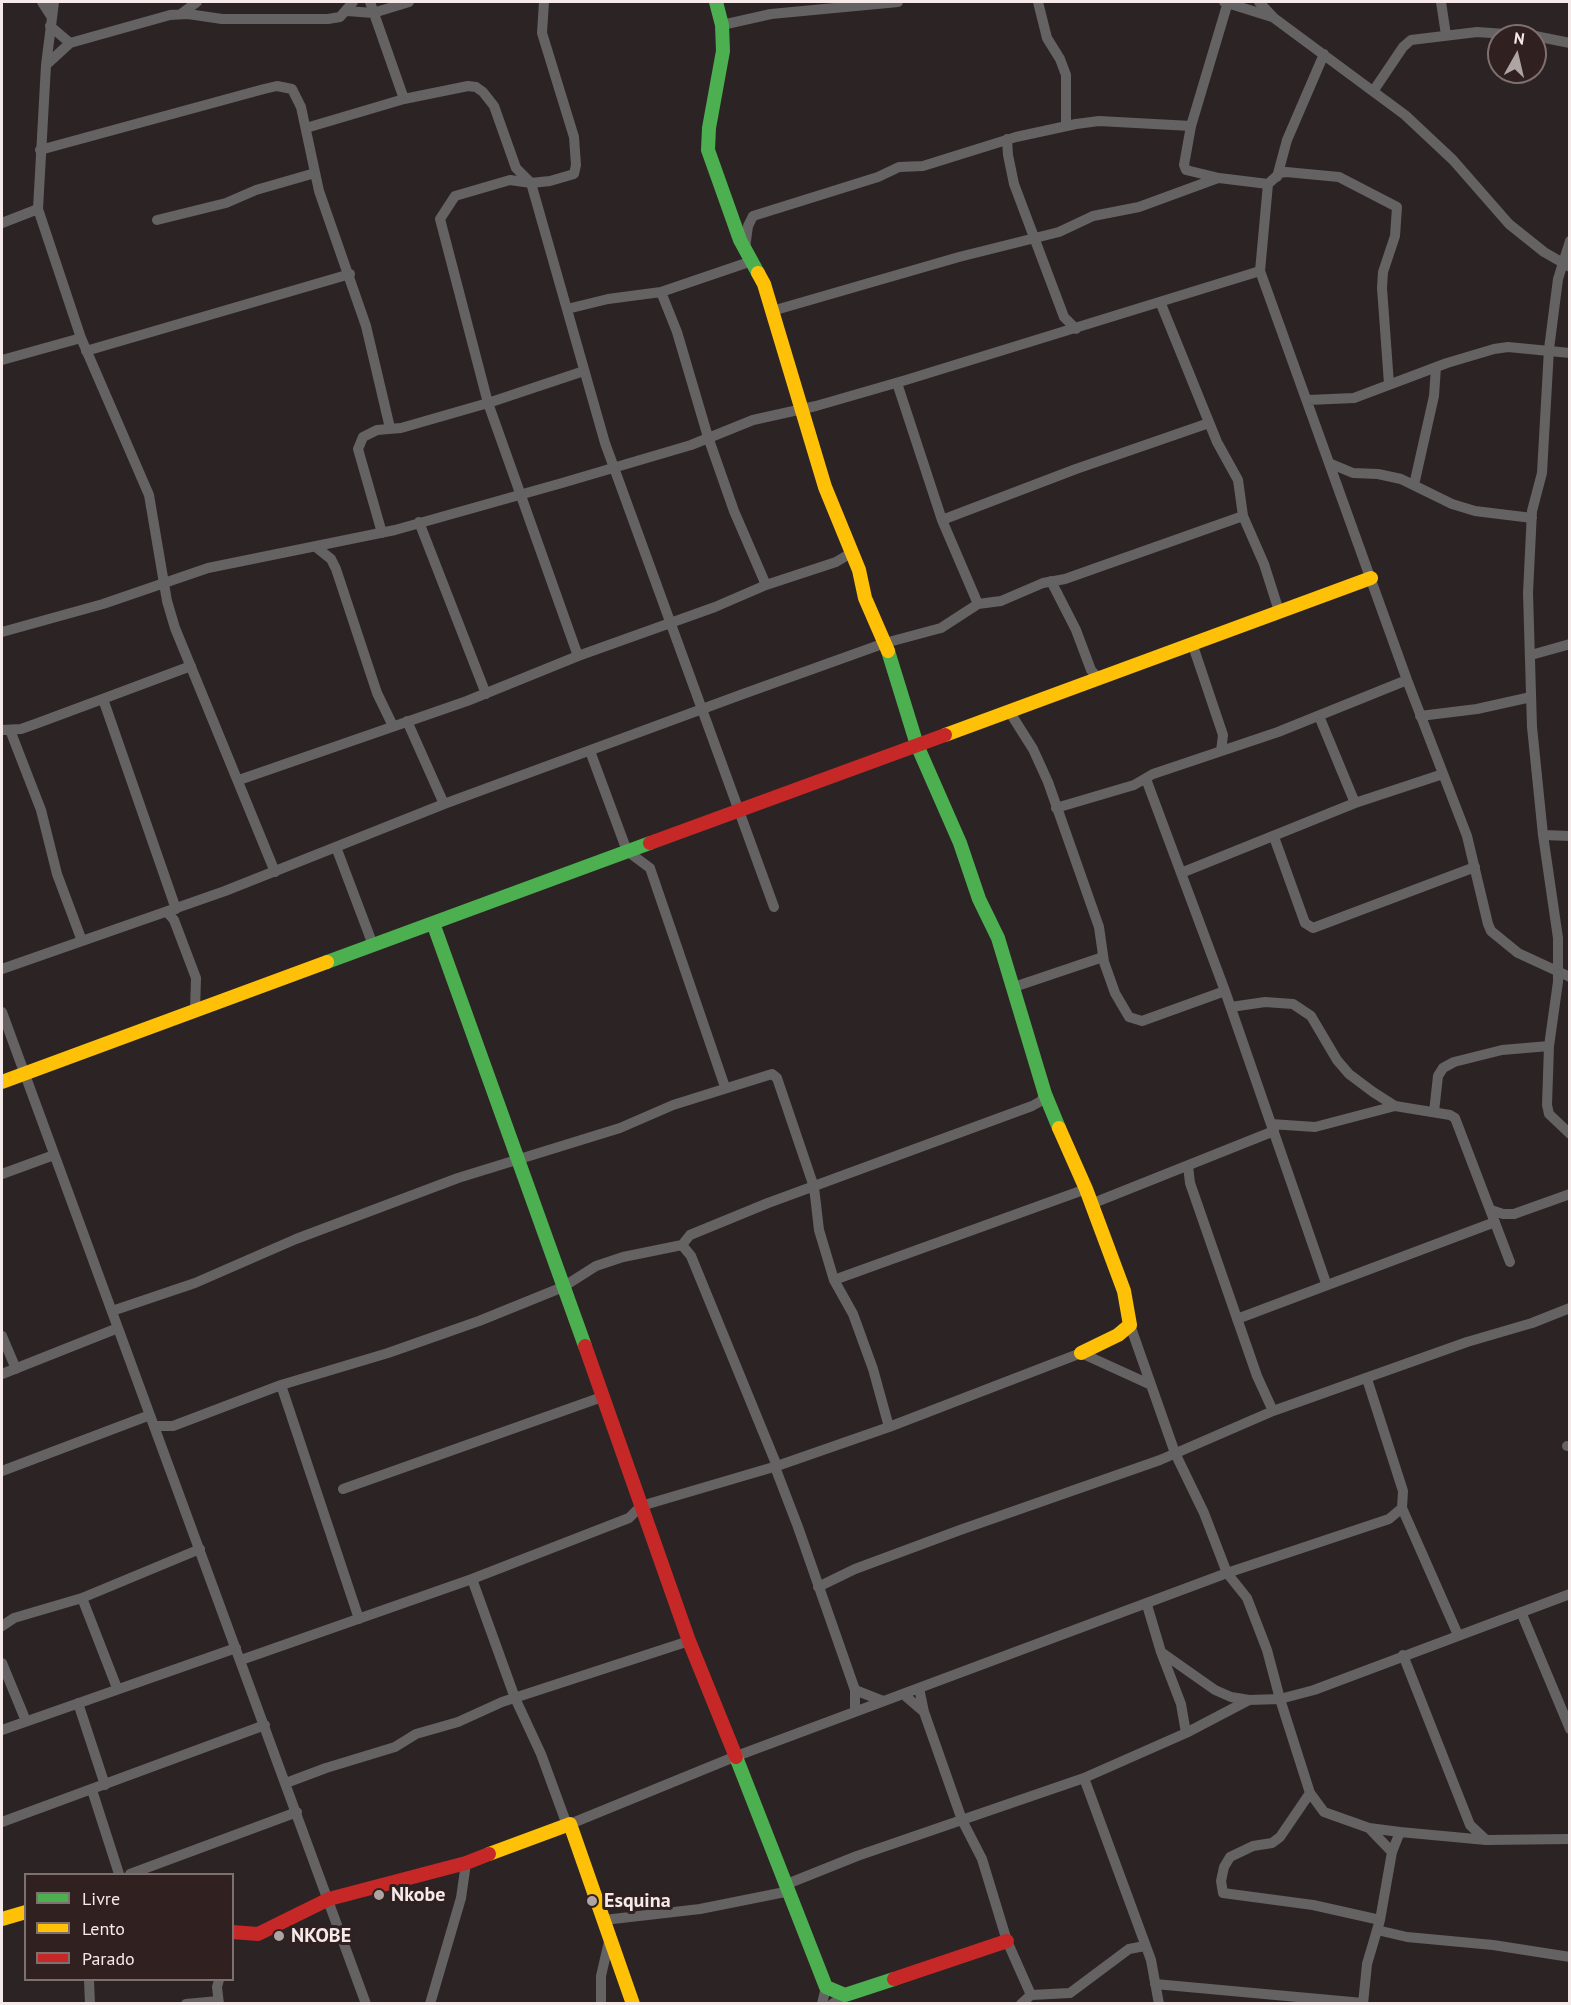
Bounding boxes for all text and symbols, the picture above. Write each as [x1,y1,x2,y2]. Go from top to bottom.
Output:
north arrow [1487,24,1547,84]
text: N [1513,28,1526,49]
legend [24,1873,234,1981]
place label: Nkobe [391,1883,445,1907]
text: Livre [82,1887,120,1910]
marker: Nkobe [372,1888,386,1902]
place label: Esquina [604,1889,671,1913]
marker: Esquina [585,1894,599,1908]
text: Lento [82,1917,125,1940]
place label: NKOBE [291,1924,351,1948]
marker: NKOBE [272,1929,286,1943]
text: Parado [82,1947,135,1970]

